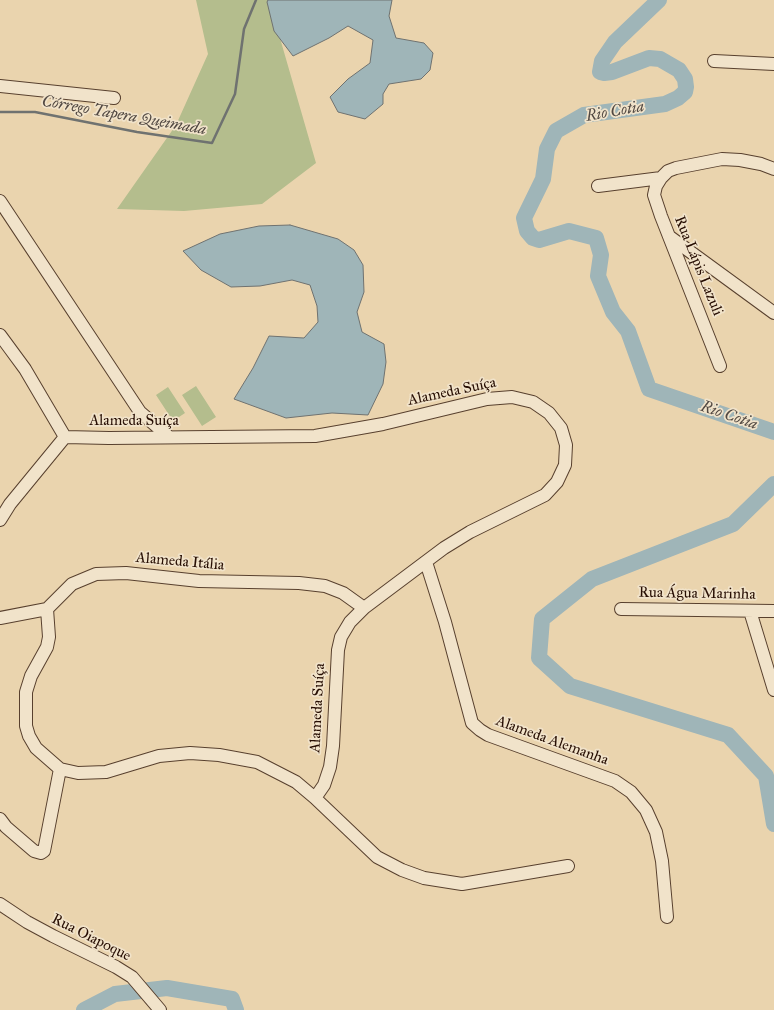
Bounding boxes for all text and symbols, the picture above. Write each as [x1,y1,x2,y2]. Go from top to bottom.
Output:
water label: Córrego Tapera Queimada [40,92,208,140]
water label: Rio Cotia [584,97,646,127]
street label: Rua Lápis Lazuli [670,213,726,319]
street label: Alameda Suíça [406,374,498,410]
water label: Rio Cotia [698,397,760,435]
street label: Alameda Suíça [89,412,179,430]
street label: Alameda Itália [135,549,225,575]
street label: Rua Água Marinha [638,584,756,604]
street label: Alameda Suíça [307,663,329,753]
street label: Alameda Alemanha [493,712,611,770]
street label: Rua Oiapoque [48,910,134,966]

